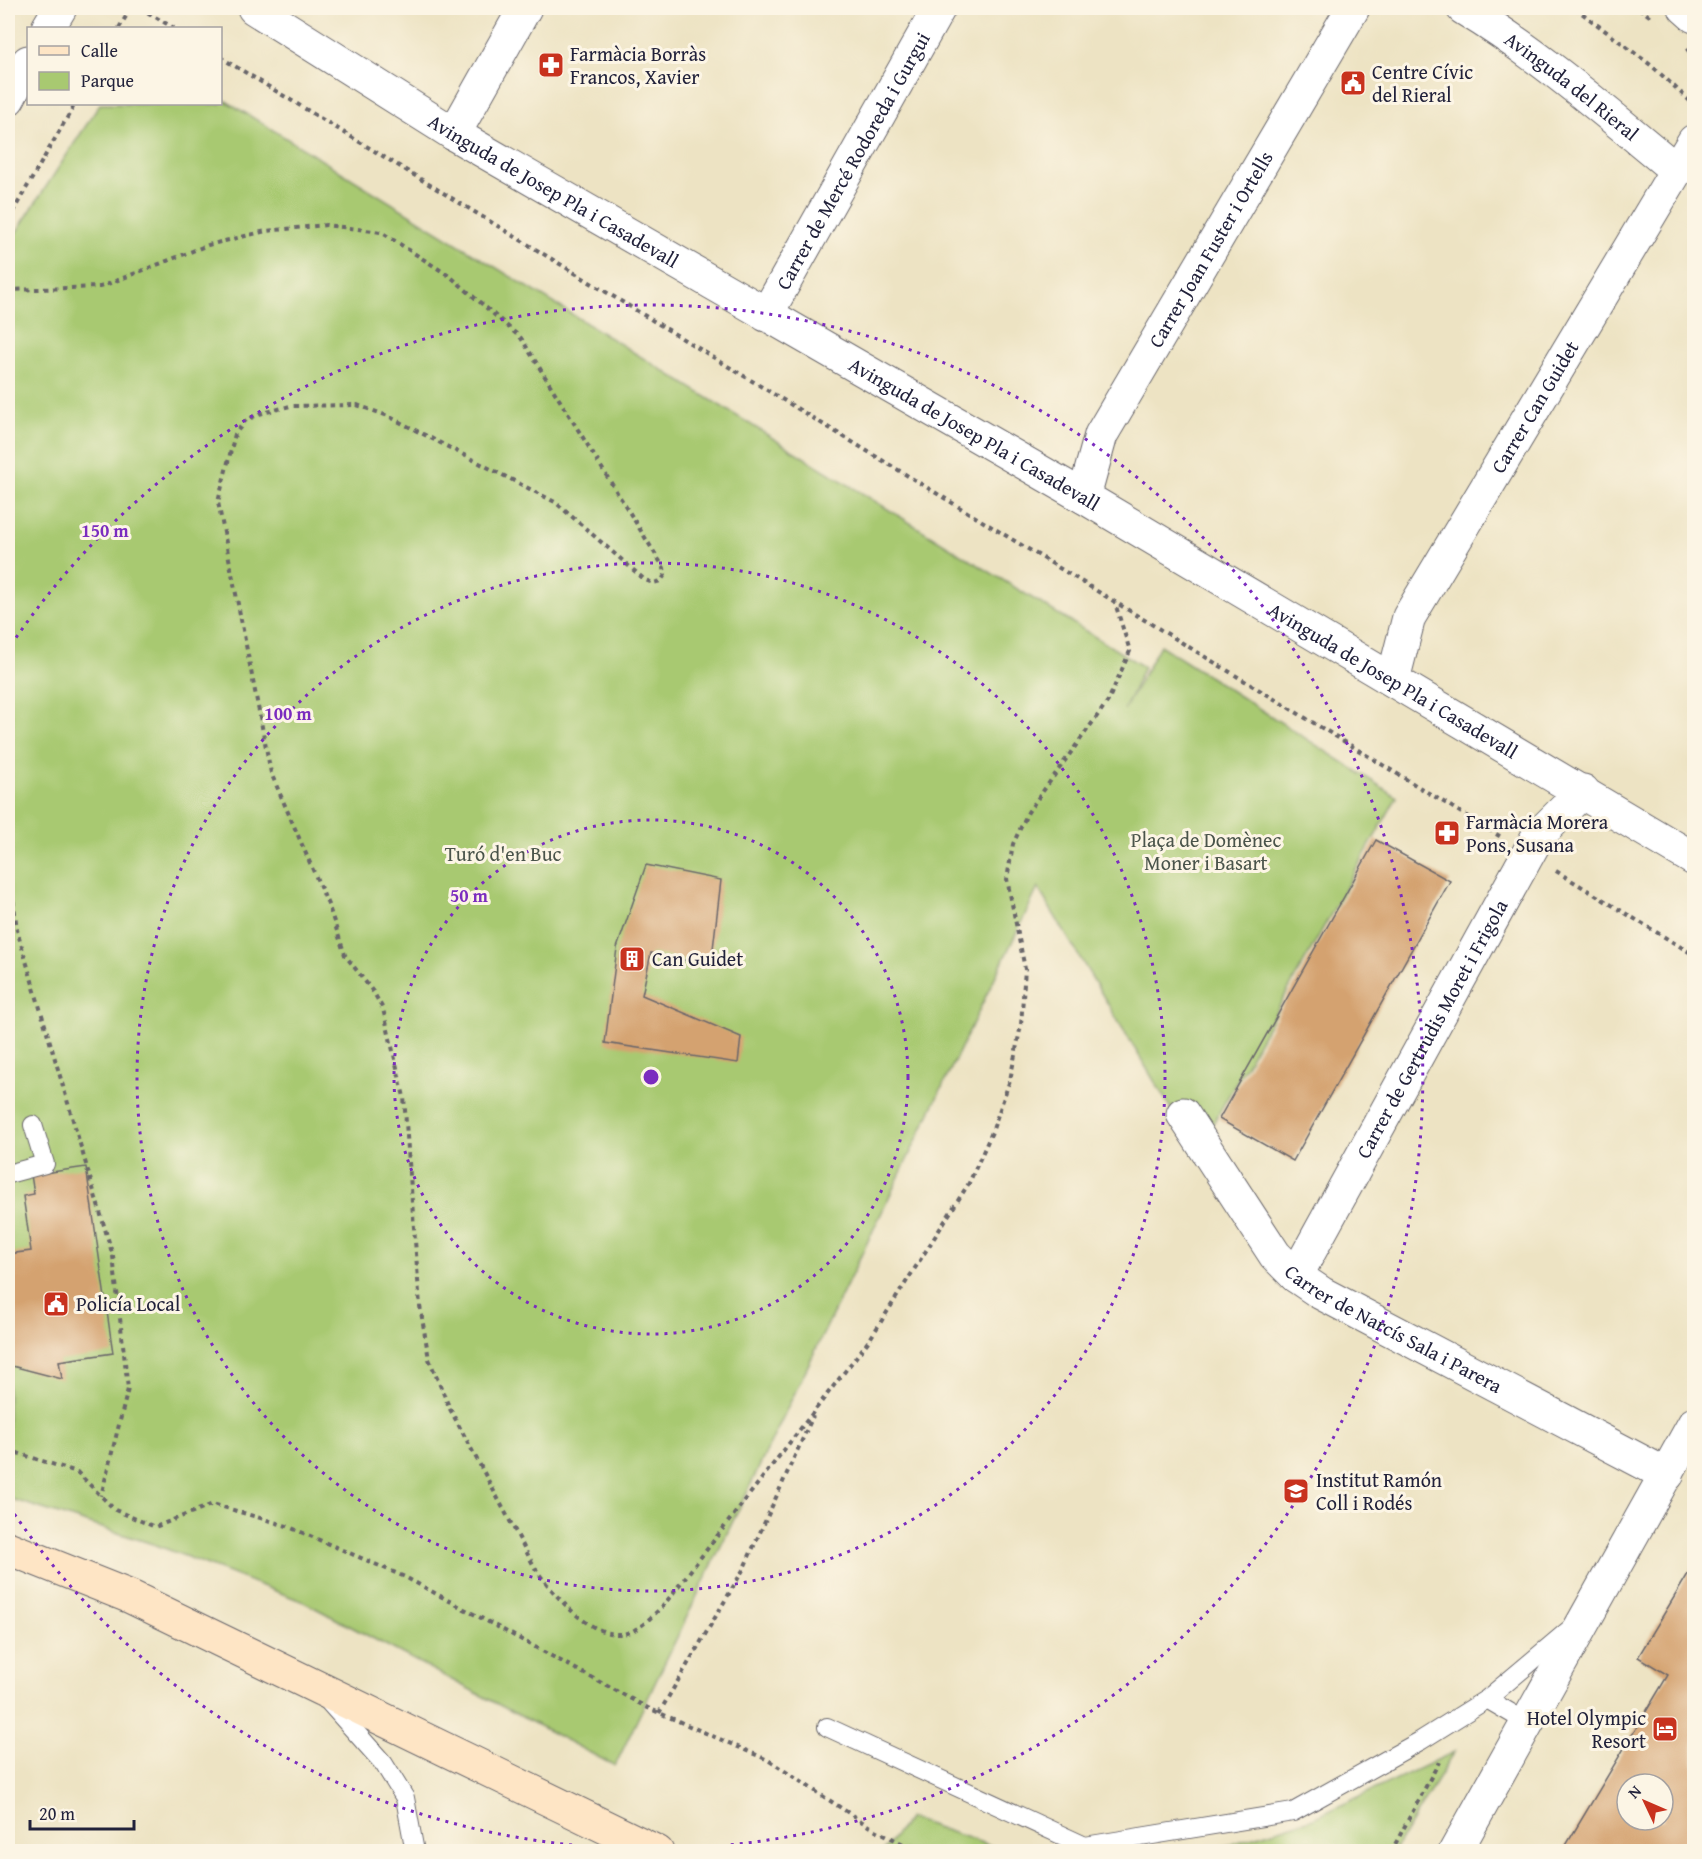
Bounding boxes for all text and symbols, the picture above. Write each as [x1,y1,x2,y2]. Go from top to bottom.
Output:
street label: Avinguda del Rieral [1499,24,1646,148]
street label: Carrer de Mercé Rodoreda i Gurgui [768,26,937,295]
legend [27,27,222,105]
text: Calle [81,37,118,64]
place label: Farmàcia Borràs Francos, Xavier [570,39,706,91]
pharmacy icon: Farmàcia Borràs Francos, Xavier [536,50,566,80]
place label: Centre Cívic del Rieral [1372,57,1473,109]
text: Parque [81,67,134,94]
public building icon: Centre Cívic del Rieral [1338,68,1368,98]
street label: Avinguda de Josep Pla i Casadevall [423,106,685,275]
street label: Carrer Joan Fuster i Ortells [1141,145,1280,353]
street label: Carrer Can Guidet [1483,335,1585,478]
street label: Avinguda de Josep Pla i Casadevall [844,350,1106,517]
text: 150 m [81,517,129,544]
street label: Avinguda de Josep Pla i Casadevall [1263,595,1524,765]
text: 100 m [264,700,312,727]
place label: Farmàcia Morera Pons, Susana [1466,807,1609,859]
pharmacy icon: Farmàcia Morera Pons, Susana [1432,818,1462,848]
park label: Plaça de Domènec Moner i Basart [1131,825,1281,877]
park label: Turó d'en Buc [445,839,562,868]
text: 50 m [450,882,489,909]
street label: Carrer de Gertrudis Moret i Frigola [1348,893,1515,1163]
building icon: Can Guidet [617,944,647,974]
place label: Can Guidet [652,944,743,973]
centre of rings [641,1067,661,1087]
street label: Carrer de Narcís Sala i Parera [1278,1258,1508,1400]
public building icon: Policía Local [41,1289,71,1319]
place label: Policía Local [76,1289,181,1318]
place label: Institut Ramón Coll i Rodés [1316,1465,1442,1517]
school or university icon: Institut Ramón Coll i Rodés [1281,1476,1311,1506]
place label: Hotel Olympic Resort [1527,1703,1646,1755]
hotel icon: Hotel Olympic Resort [1650,1714,1680,1744]
north arrow [1615,1772,1675,1832]
text: N [1622,1779,1647,1804]
scale bar [30,1793,134,1831]
text: 20 m [39,1800,75,1827]

